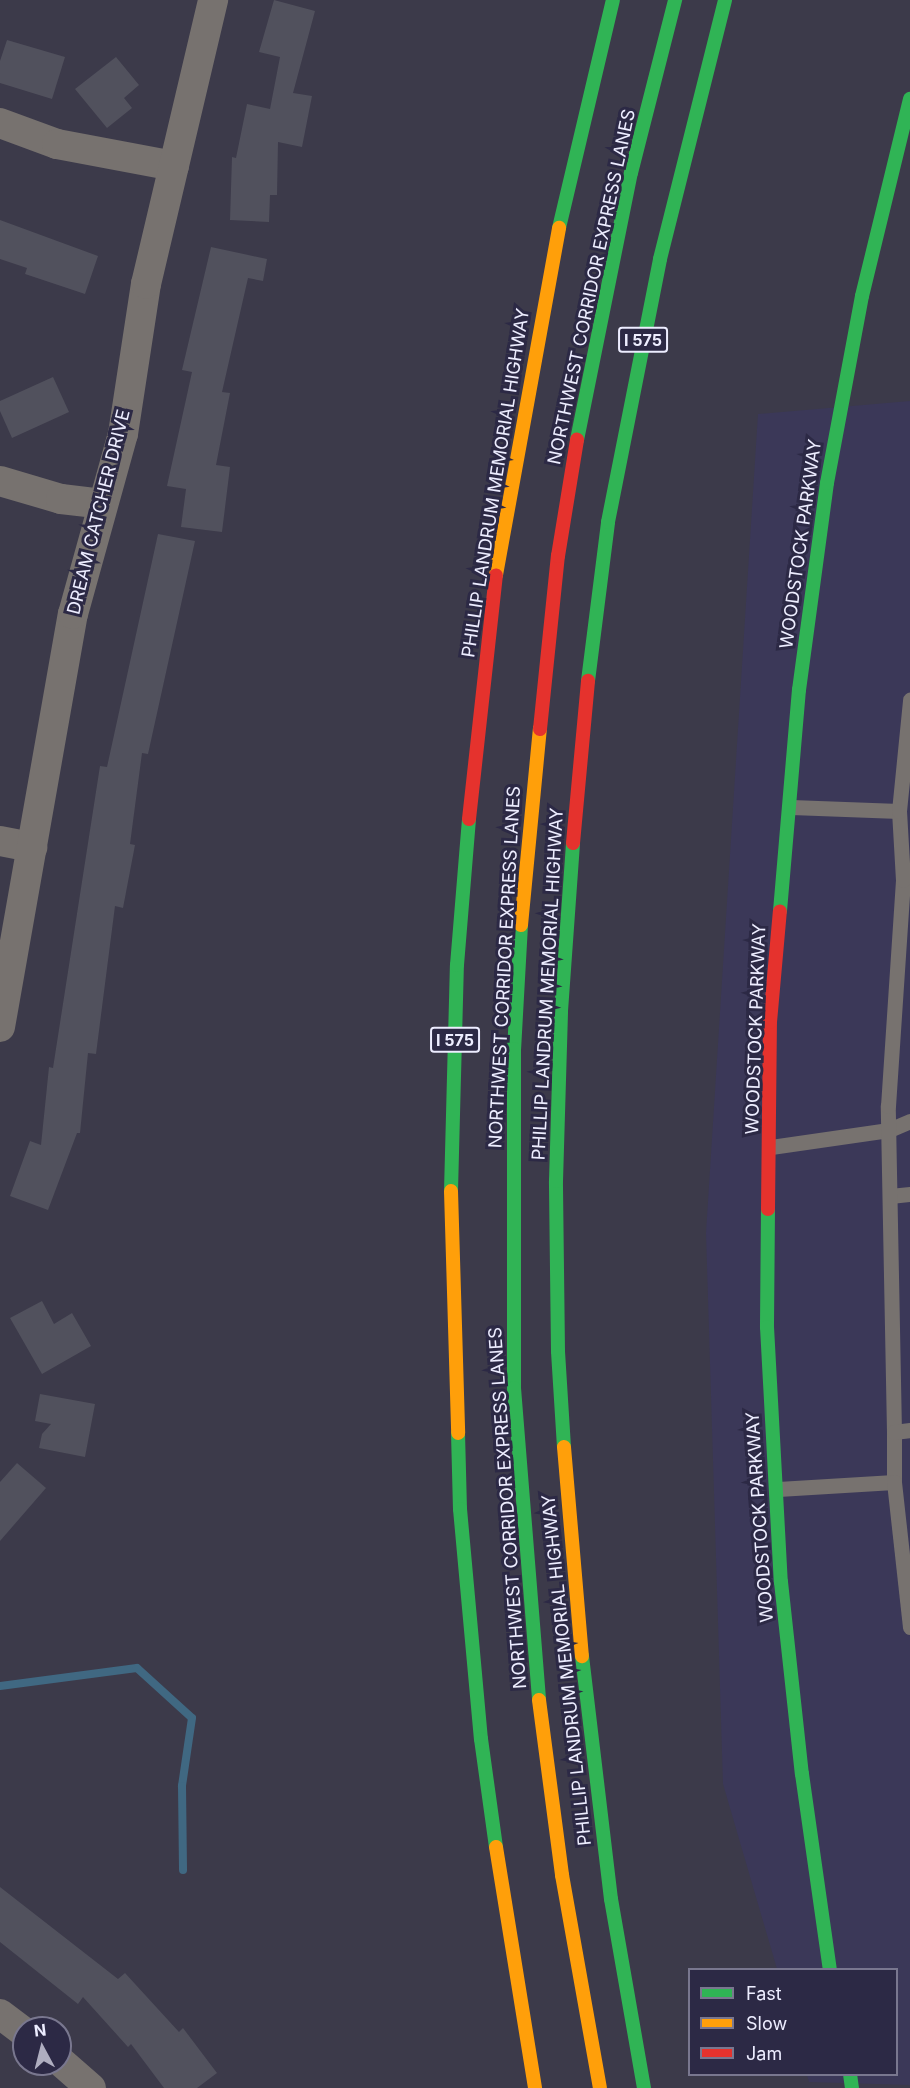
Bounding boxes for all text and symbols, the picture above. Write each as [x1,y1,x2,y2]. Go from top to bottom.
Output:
street label: NORTHWEST CORRIDOR EXPRESS LANES [544,107,640,467]
street label: PHILLIP LANDRUM MEMORIAL HIGHWAY [458,307,534,659]
road number: I 575 [618,327,668,353]
street label: DREAM CATCHER DRIVE [63,407,135,617]
street label: WOODSTOCK PARKWAY [776,438,826,650]
street label: NORTHWEST CORRIDOR EXPRESS LANES [485,785,525,1149]
street label: PHILLIP LANDRUM MEMORIAL HIGHWAY [528,807,568,1161]
street label: WOODSTOCK PARKWAY [742,923,770,1135]
road number: I 575 [430,1027,480,1053]
street label: NORTHWEST CORRIDOR EXPRESS LANES [485,1326,531,1690]
street label: WOODSTOCK PARKWAY [742,1411,778,1623]
street label: PHILLIP LANDRUM MEMORIAL HIGHWAY [538,1493,596,1847]
legend [688,1968,898,2076]
text: Fast [746,1983,782,2004]
text: Slow [746,2013,787,2034]
north arrow [12,2016,72,2076]
text: N [33,2019,47,2041]
text: Jam [746,2043,782,2064]

